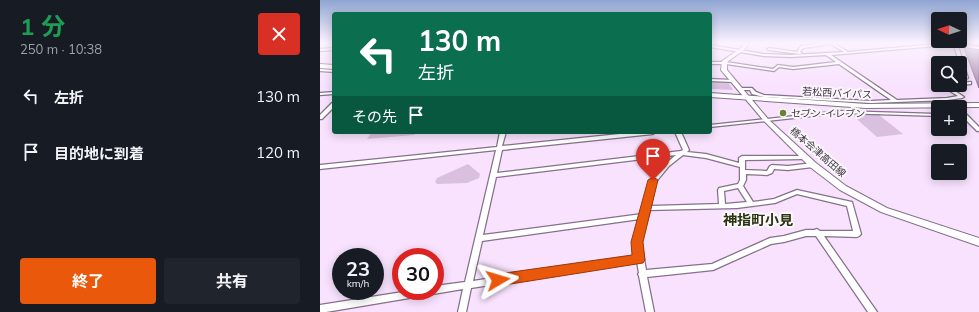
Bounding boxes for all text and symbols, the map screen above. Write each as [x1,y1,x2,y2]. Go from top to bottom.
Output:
text: 1 分 [20,11,65,41]
north arrow [931,12,967,48]
map controls [931,12,967,180]
button: close [258,13,300,55]
text: 130 m [418,23,501,58]
icon: left [352,28,404,80]
text: 250 m · 10:38 [20,41,102,57]
button: search [931,56,967,92]
text: 左折 [418,61,454,84]
icon: left [20,85,42,107]
street label: 若松西バイパス [802,85,872,101]
text: 130 m [256,87,300,106]
text: 左折 [54,88,84,107]
button: + [931,100,967,136]
icon: arrive [405,104,427,126]
text: その先 [352,107,397,126]
place label: セブン-イレブン [791,107,865,120]
marker: セブン-イレブン [778,108,788,118]
street label: 橋本会津高田線 [787,124,849,180]
pin [636,139,670,180]
icon: arrive [20,141,42,163]
text: 120 m [256,143,300,162]
text: 目的地に到着 [54,144,144,163]
button: − [931,144,967,180]
icon: arrive [642,145,664,167]
district label: 神指町小見 [723,211,793,229]
speed limit sign: 30 [392,248,444,300]
text: 23 [346,256,370,281]
button: 終了 [20,258,156,304]
button: 共有 [164,258,300,304]
position arrow [477,259,519,301]
text: km/h [347,277,369,290]

